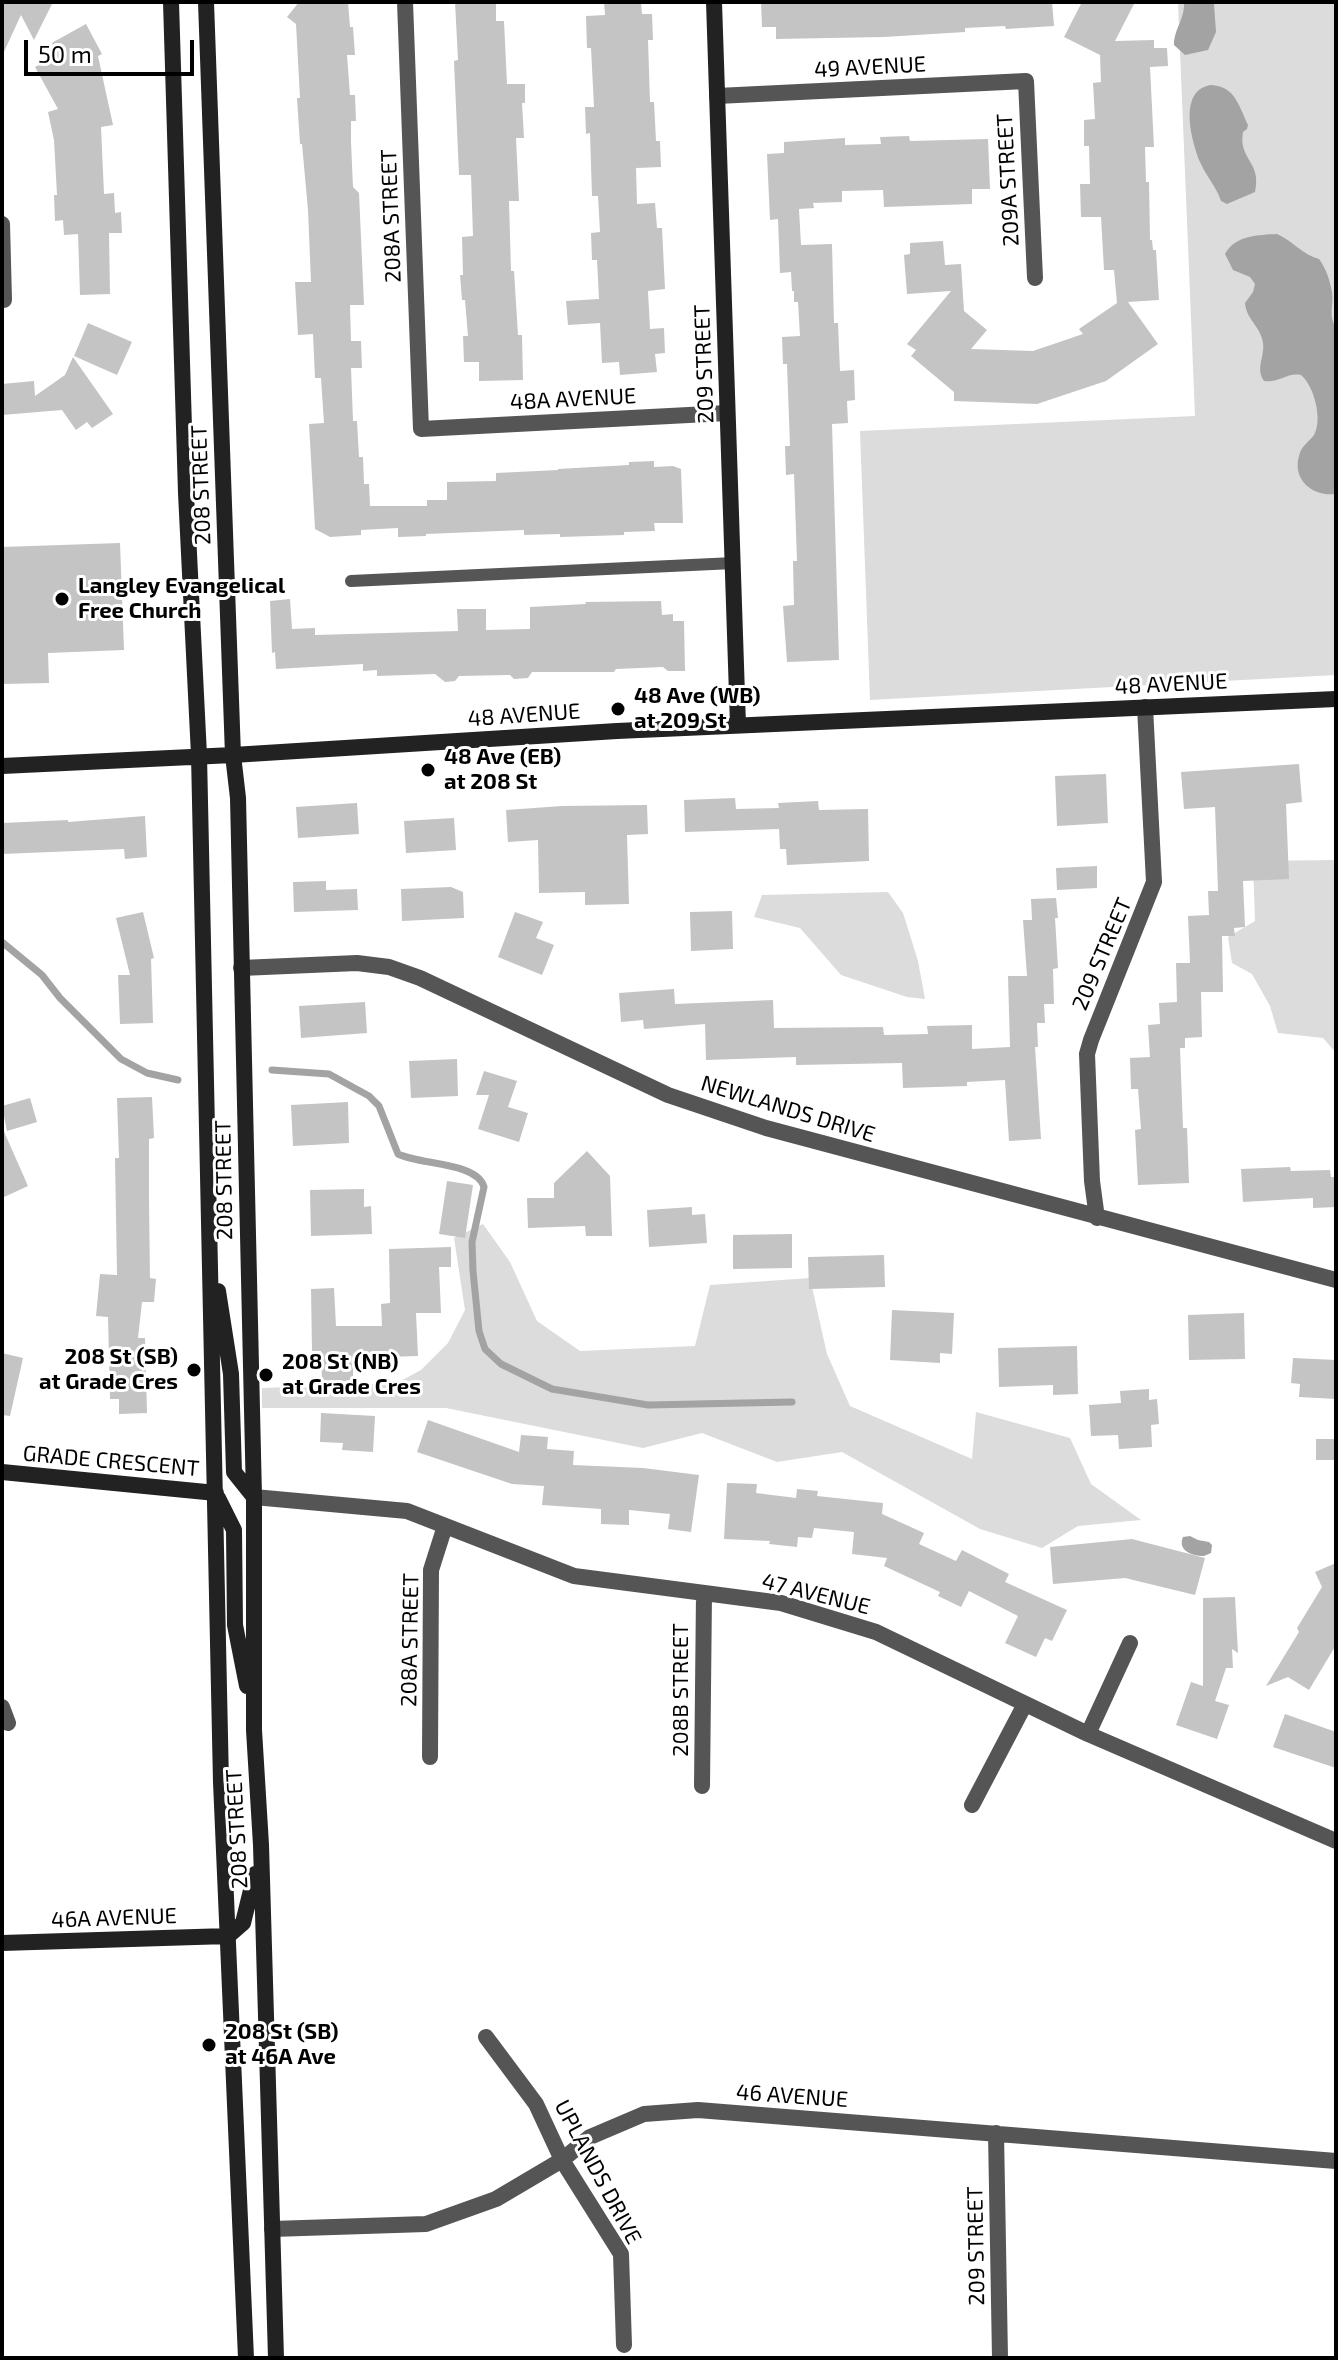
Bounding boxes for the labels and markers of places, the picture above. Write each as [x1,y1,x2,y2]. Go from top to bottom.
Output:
place label: Langley Evangelical Free Church [78,573,285,624]
marker: Langley Evangelical Free Church [53,590,71,608]
place label: 48 Ave (WB) at 209 St [634,683,761,734]
marker: 48 Ave (WB) at 209 St [609,700,627,718]
place label: 48 Ave (EB) at 208 St [444,744,561,796]
marker: 48 Ave (EB) at 208 St [419,761,437,779]
place label: 208 St (SB) at Grade Cres [39,1344,178,1396]
place label: 208 St (NB) at Grade Cres [282,1349,421,1400]
marker: 208 St (SB) at Grade Cres [185,1361,203,1379]
marker: 208 St (NB) at Grade Cres [257,1366,275,1384]
place label: 208 St (SB) at 46A Ave [225,2019,339,2070]
marker: 208 St (SB) at 46A Ave [200,2036,218,2054]

